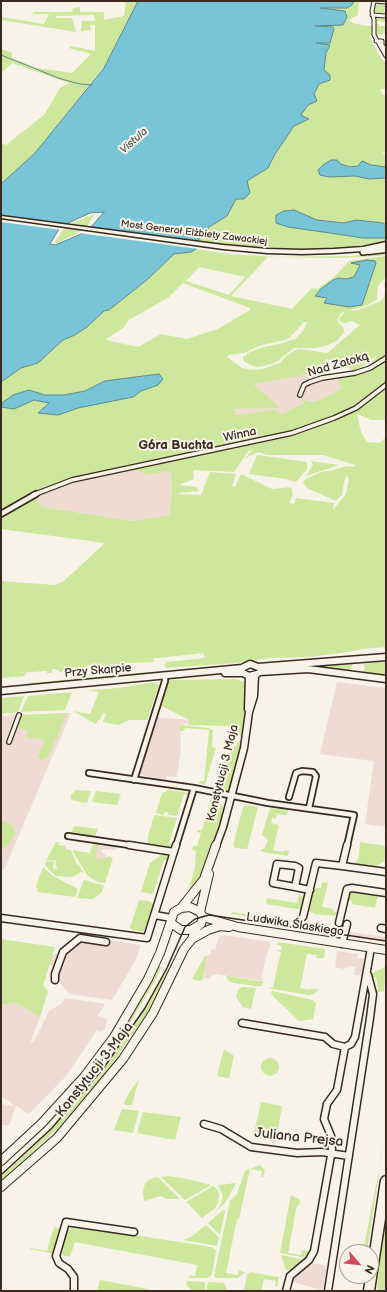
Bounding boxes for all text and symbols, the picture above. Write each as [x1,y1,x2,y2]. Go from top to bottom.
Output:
water label: Vistula [117,125,151,157]
street label: Most Generał Elżbiety Zawackiej [120,218,268,248]
street label: Nad Zatoką [306,349,370,381]
street label: Winna [222,424,258,446]
district label: Góra Buchta [138,438,214,454]
street label: Przy Skarpie [64,661,132,681]
street label: Konstytucji 3 Maja [204,723,242,823]
street label: Ludwika Ślaskiego [245,910,345,940]
street label: Konstytucji 3 Maja [53,1019,137,1121]
street label: Juliana Prejsa [254,1125,344,1151]
north arrow [339,1244,379,1284]
text: N [361,1263,377,1276]

